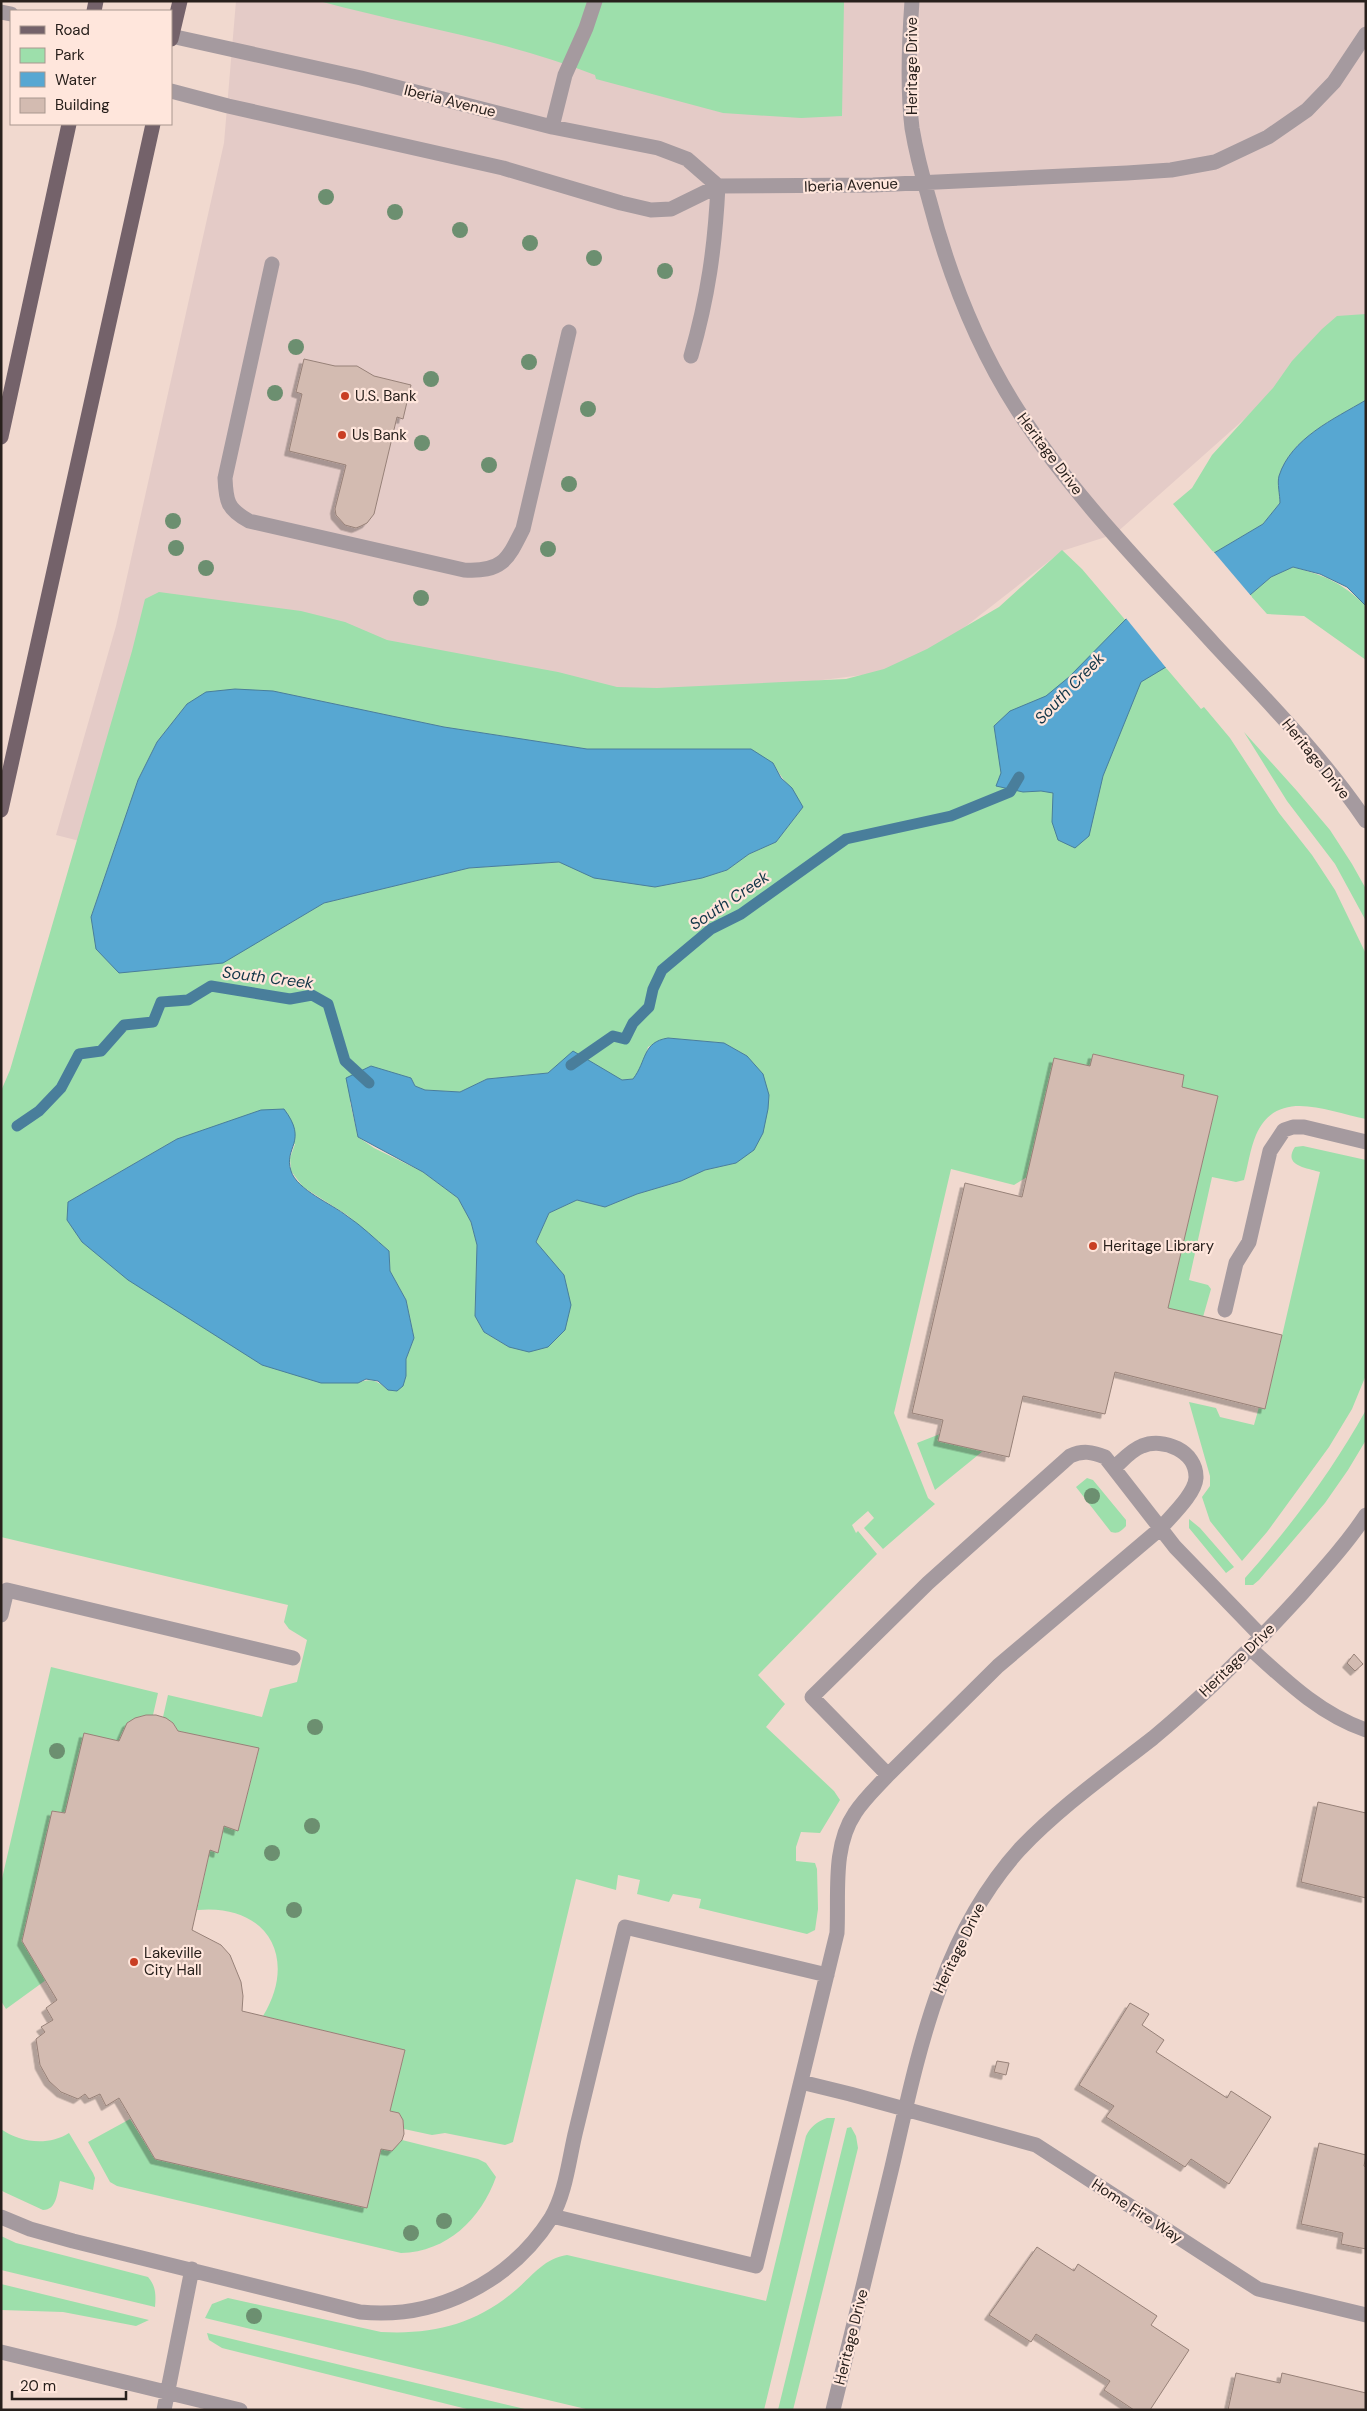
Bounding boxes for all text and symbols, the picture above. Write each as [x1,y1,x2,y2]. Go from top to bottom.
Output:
legend [10,10,172,125]
street label: Heritage Drive [902,17,922,115]
text: Road [55,20,90,40]
text: Park [55,45,85,65]
text: Water [55,70,97,90]
street label: Iberia Avenue [402,80,498,122]
text: Building [55,95,110,115]
street label: Iberia Avenue [804,173,898,197]
place label: U.S. Bank [355,386,417,406]
marker: U.S. Bank [339,390,351,402]
street label: Heritage Drive [1013,409,1087,499]
place label: Us Bank [352,425,407,445]
marker: Us Bank [336,429,348,441]
water label: South Creek [1030,648,1109,729]
street label: Heritage Drive [1277,715,1355,803]
water label: South Creek [685,866,774,935]
water label: South Creek [221,961,315,994]
place label: Heritage Library [1103,1236,1215,1256]
marker: Heritage Library [1087,1240,1099,1252]
street label: Heritage Drive [1195,1619,1279,1701]
street label: Heritage Drive [929,1900,989,1996]
place label: Lakeville City Hall [144,1943,202,1980]
marker: Lakeville City Hall [128,1956,140,1968]
street label: Home Fire Way [1088,2174,1187,2248]
street label: Heritage Drive [829,2287,873,2387]
scale bar [12,2368,126,2400]
text: 20 m [20,2376,56,2396]

